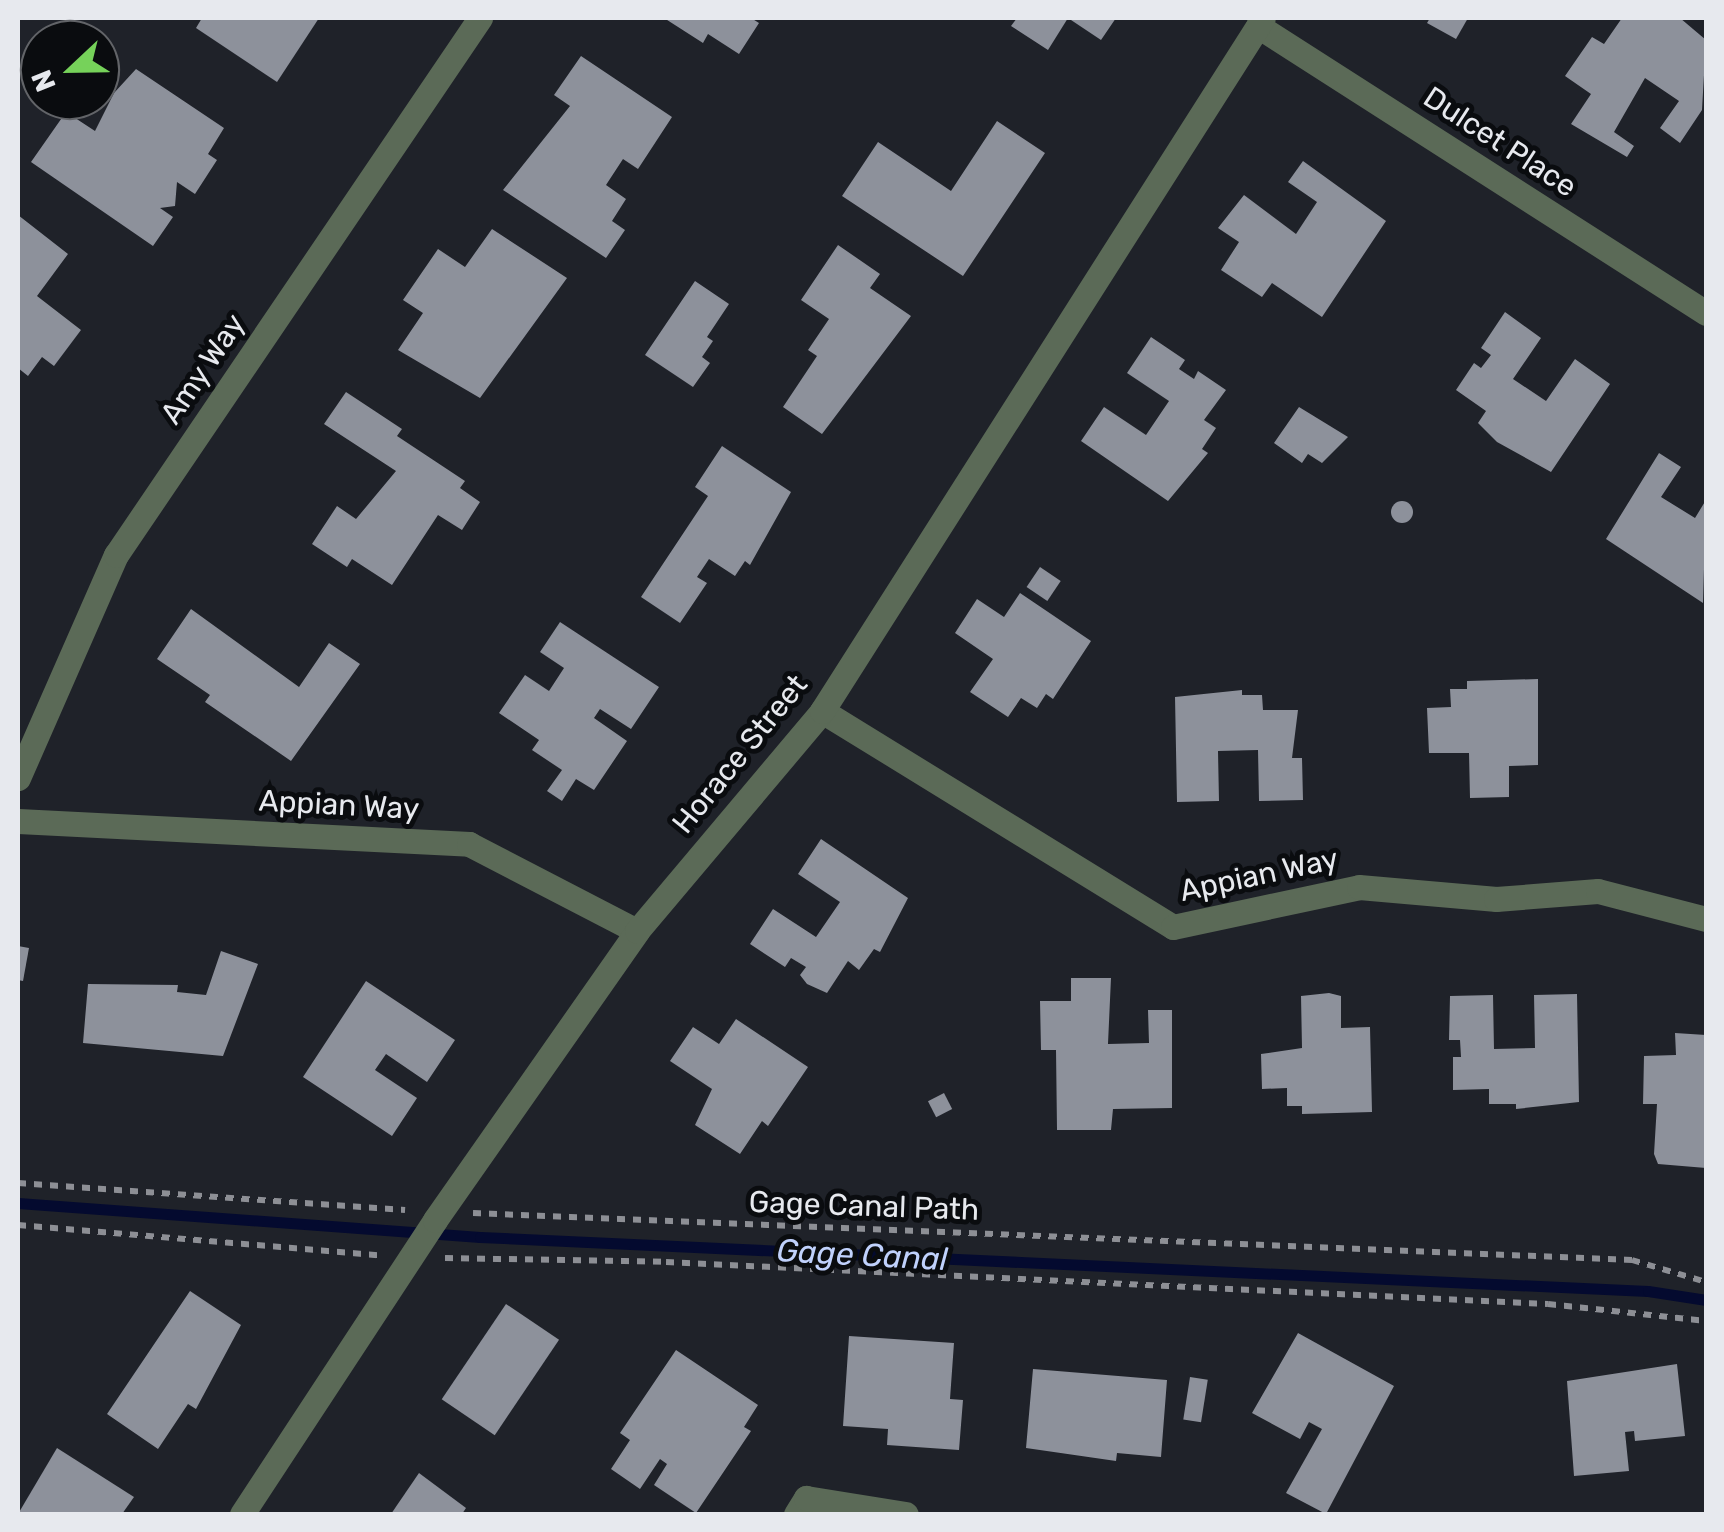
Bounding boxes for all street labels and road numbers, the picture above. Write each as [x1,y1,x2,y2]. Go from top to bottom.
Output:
street label: Dulcet Place [1417,79,1583,205]
street label: Amy Way [153,307,253,431]
street label: Horace Street [665,667,815,841]
street label: Appian Way [257,783,421,827]
street label: Appian Way [1176,841,1342,909]
street label: Gage Canal Path [748,1184,980,1228]

